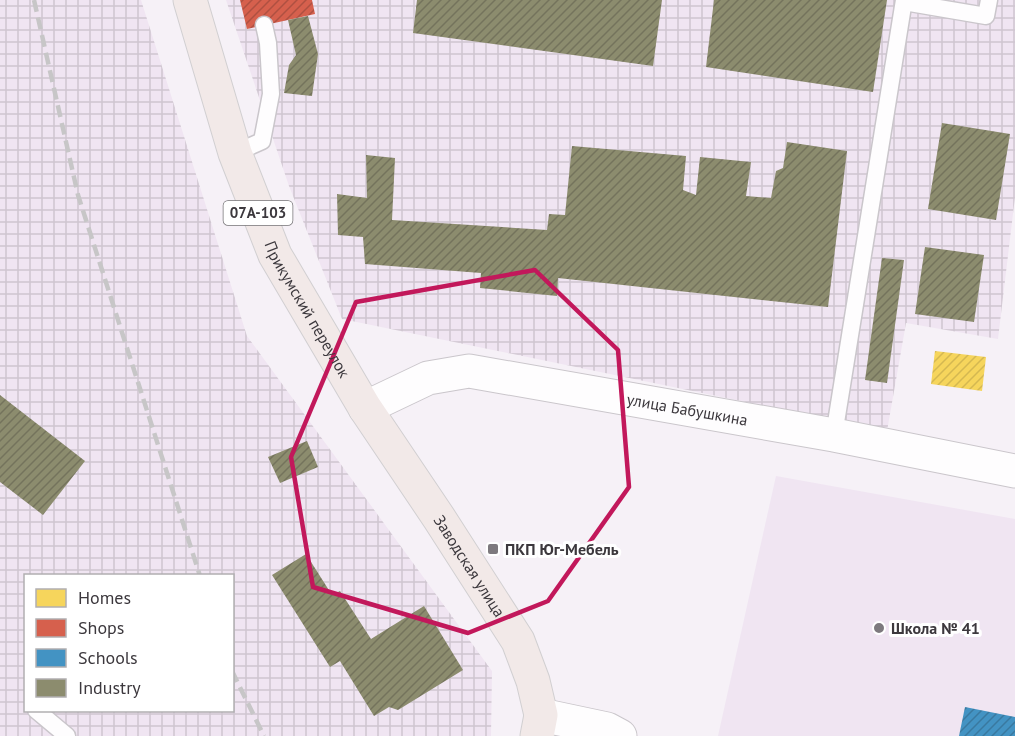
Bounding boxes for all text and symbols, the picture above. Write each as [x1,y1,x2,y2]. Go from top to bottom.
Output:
road number: 07А-103 [224,201,292,225]
street label: Прикумский переулок [260,238,355,381]
street label: улица Бабушкина [625,389,749,430]
street label: Заводская улица [430,511,510,621]
place label: ПКП Юг-Мебель [505,539,619,559]
marker: ПКП Юг-Мебель [486,542,500,556]
legend [24,574,234,712]
text: Homes [78,586,131,609]
text: Shops [78,616,124,639]
place label: Школа № 41 [891,618,980,638]
marker: Школа № 41 [872,621,886,635]
text: Schools [78,646,138,669]
text: Industry [78,676,141,699]

